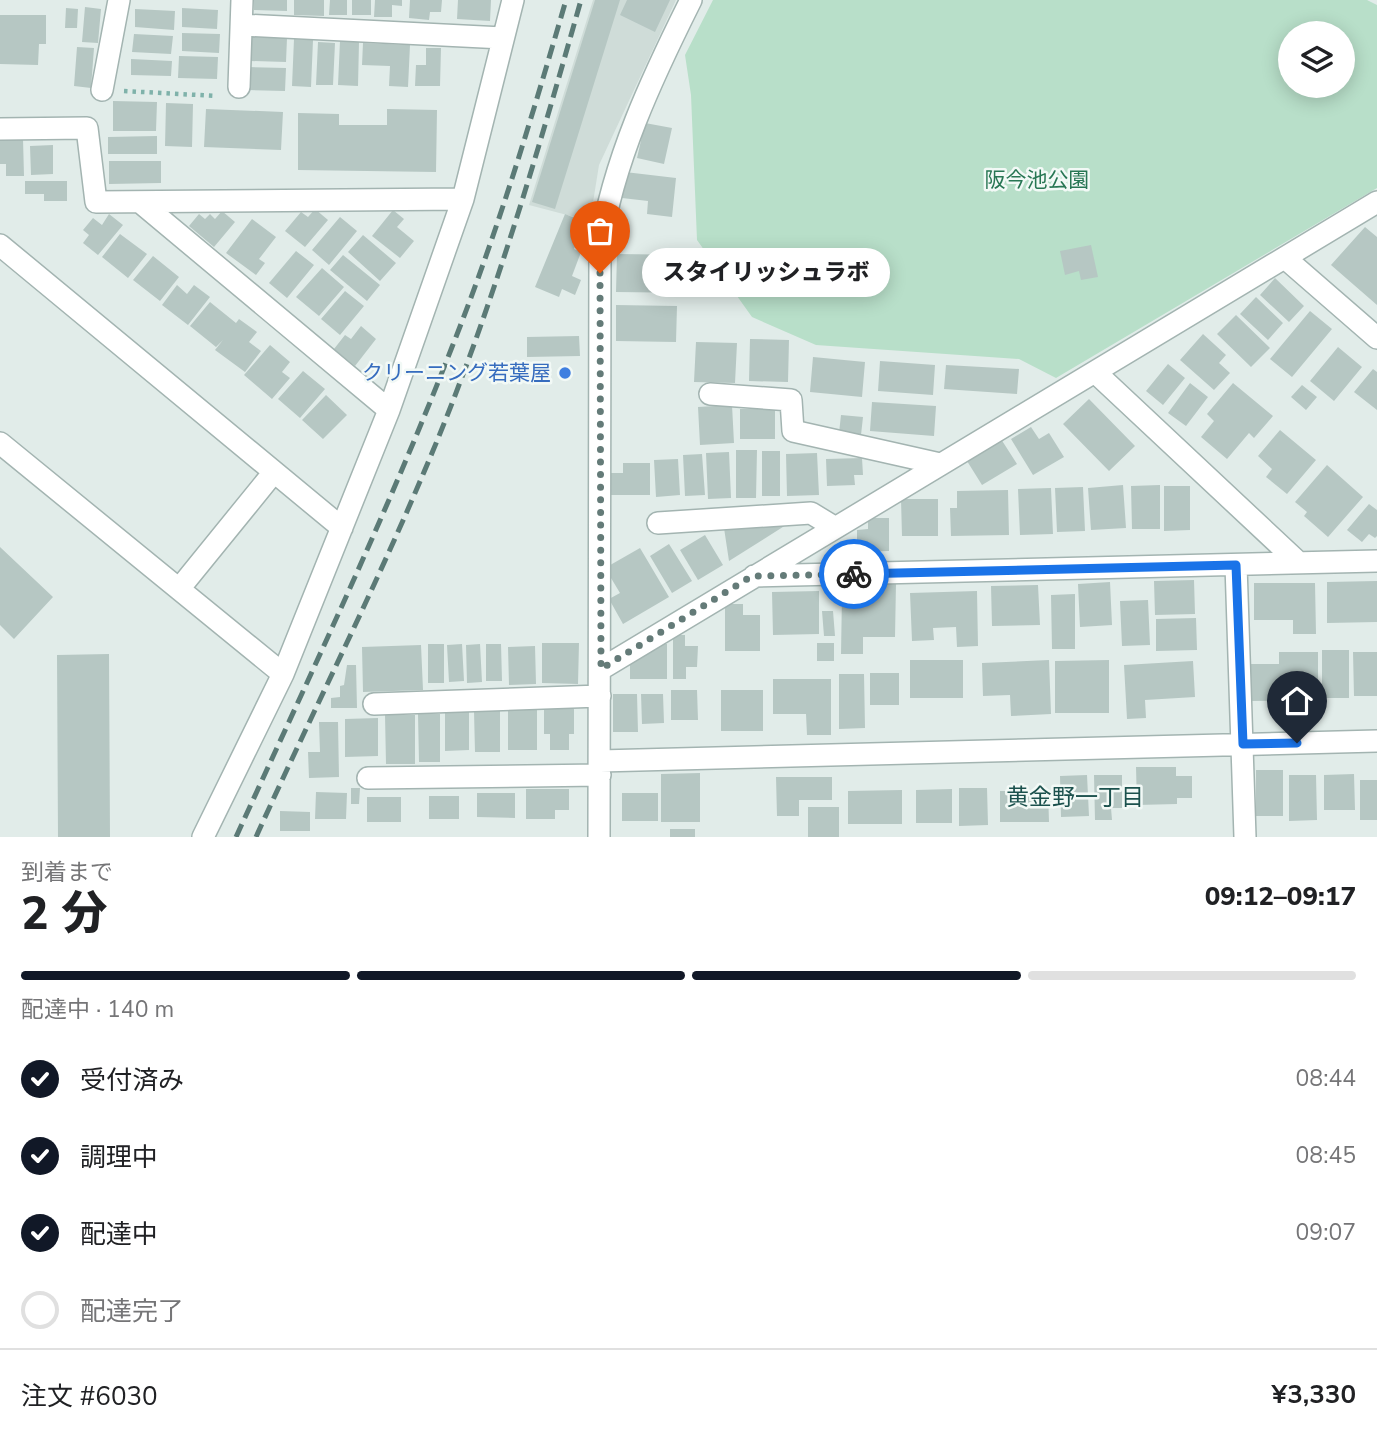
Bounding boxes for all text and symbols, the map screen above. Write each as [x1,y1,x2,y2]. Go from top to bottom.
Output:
map controls [1278,21,1355,98]
button: layers [1278,21,1355,98]
park label: 阪今池公園 [985,166,1090,194]
pin [570,201,630,273]
icon: bag [581,212,619,250]
callout: スタイリッシュラボ [642,248,890,298]
text: スタイリッシュラボ [663,257,870,288]
place label: クリーニング若葉屋 [362,359,551,387]
marker: クリーニング若葉屋 [557,365,573,381]
courier [819,539,889,609]
icon: bike [835,555,873,593]
pin [1267,671,1327,743]
icon: home [1278,682,1316,720]
district label: 黄金野一丁目 [1006,782,1144,813]
text: 到着まで [21,857,113,888]
text: 09:12–09:17 [1205,879,1356,914]
text: 2 分 [21,882,107,945]
text: 配達中 · 140 m [21,994,174,1025]
icon: check [21,1060,59,1098]
text: 受付済み [80,1063,184,1098]
text: 08:44 [1296,1063,1356,1094]
icon: check [21,1137,59,1175]
text: 調理中 [80,1140,158,1175]
text: 08:45 [1296,1140,1356,1171]
icon: check [21,1214,59,1252]
text: 配達中 [80,1217,158,1252]
text: 09:07 [1296,1217,1356,1248]
text: 配達完了 [80,1294,184,1329]
text: ¥3,330 [1272,1377,1356,1412]
text: 注文 #6030 [21,1379,158,1414]

